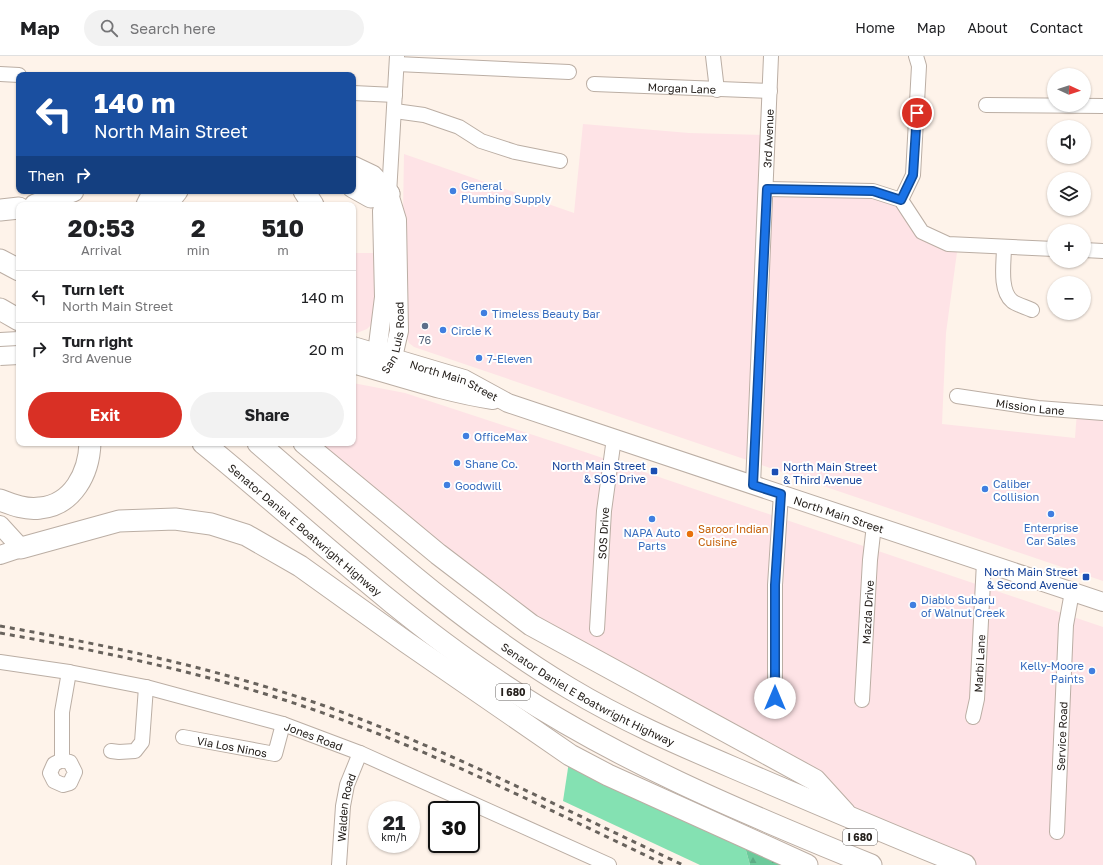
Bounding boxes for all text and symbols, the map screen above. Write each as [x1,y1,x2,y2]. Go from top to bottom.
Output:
search box [84,10,364,46]
text: Map [20,16,60,39]
icon: search [98,17,120,39]
text: Search here [130,19,216,37]
text: Home [855,19,895,36]
text: Map [917,19,945,36]
text: About [967,19,1008,36]
text: Contact [1030,19,1083,36]
north arrow [1047,68,1091,112]
map controls [1047,68,1091,320]
street label: Morgan Lane [647,80,716,95]
text: 140 m [94,86,176,119]
icon: left [28,88,80,140]
pin [900,96,934,130]
icon: arrive [906,102,928,124]
street label: 3rd Avenue [760,109,775,168]
text: North Main Street [94,120,248,142]
button: sound [1047,120,1091,164]
icon: right [72,164,94,186]
text: Then [28,166,64,184]
button: layers [1047,172,1091,216]
place label: General Plumbing Supply [461,179,551,205]
marker: General Plumbing Supply [448,186,458,196]
text: 20:53 [68,213,135,242]
text: 2 [191,213,206,242]
text: 510 [262,213,304,242]
button: + [1047,224,1091,268]
text: Arrival [81,242,122,258]
text: min [187,242,210,258]
text: m [277,242,289,258]
button: − [1047,276,1091,320]
text: Turn left [62,280,124,298]
icon: left [28,286,50,308]
text: 140 m [301,288,344,306]
text: North Main Street [62,298,173,314]
street label: San Luis Road [378,302,406,376]
place label: Timeless Beauty Bar [492,307,601,320]
marker: Timeless Beauty Bar [479,308,489,318]
marker: 76 [420,321,430,331]
place label: Circle K [451,324,492,337]
marker: Circle K [438,325,448,335]
text: Turn right [62,332,133,350]
place label: 76 [419,333,432,346]
icon: right [28,338,50,360]
text: 20 m [309,340,344,358]
text: 3rd Avenue [62,350,132,366]
place label: 7-Eleven [487,352,532,365]
marker: 7-Eleven [474,353,484,363]
street label: North Main Street [409,357,501,403]
button: Exit [28,392,182,438]
button: Share [190,392,344,438]
street label: Mission Lane [995,395,1065,417]
place label: OfficeMax [474,430,527,443]
marker: OfficeMax [461,431,471,441]
place label: Shane Co. [465,457,518,470]
marker: Shane Co. [452,458,462,468]
place label: North Main Street & SOS Drive [552,459,646,485]
place label: North Main Street & Third Avenue [783,460,877,486]
street label: Senator Daniel E Boatwright Highway [226,461,385,598]
marker: North Main Street & SOS Drive [649,466,659,476]
marker: North Main Street & Third Avenue [770,467,780,477]
place label: Caliber Collision [993,477,1039,503]
place label: Goodwill [455,479,502,492]
marker: Goodwill [442,480,452,490]
marker: Caliber Collision [980,484,990,494]
street label: North Main Street [792,493,886,535]
street label: SOS Drive [595,506,611,560]
marker: Enterprise Car Sales [1046,509,1056,519]
marker: NAPA Auto Parts [647,514,657,524]
place label: Enterprise Car Sales [1024,521,1078,547]
place label: Saroor Indian Cuisine [698,522,769,548]
place label: NAPA Auto Parts [624,526,681,552]
marker: Saroor Indian Cuisine [685,529,695,539]
place label: North Main Street & Second Avenue [984,565,1078,591]
marker: North Main Street & Second Avenue [1081,572,1091,582]
street label: Mazda Drive [859,580,875,645]
place label: Diablo Subaru of Walnut Creek [921,593,1005,619]
marker: Diablo Subaru of Walnut Creek [908,600,918,610]
street label: Marbi Lane [971,634,987,693]
street label: Senator Daniel E Boatwright Highway [499,639,677,748]
place label: Kelly-Moore Paints [1020,659,1084,685]
marker: Kelly-Moore Paints [1087,666,1097,676]
position arrow [754,677,796,719]
road number: I 680 [496,684,530,700]
street label: Service Road [1053,701,1069,771]
street label: Jones Road [283,719,345,753]
street label: Via Los Ninos [196,733,269,759]
street label: Walden Road [334,771,358,842]
speed limit sign: 30 [428,801,480,853]
text: 21 [383,810,405,834]
road number: I 680 [843,829,877,845]
text: km/h [381,831,407,843]

